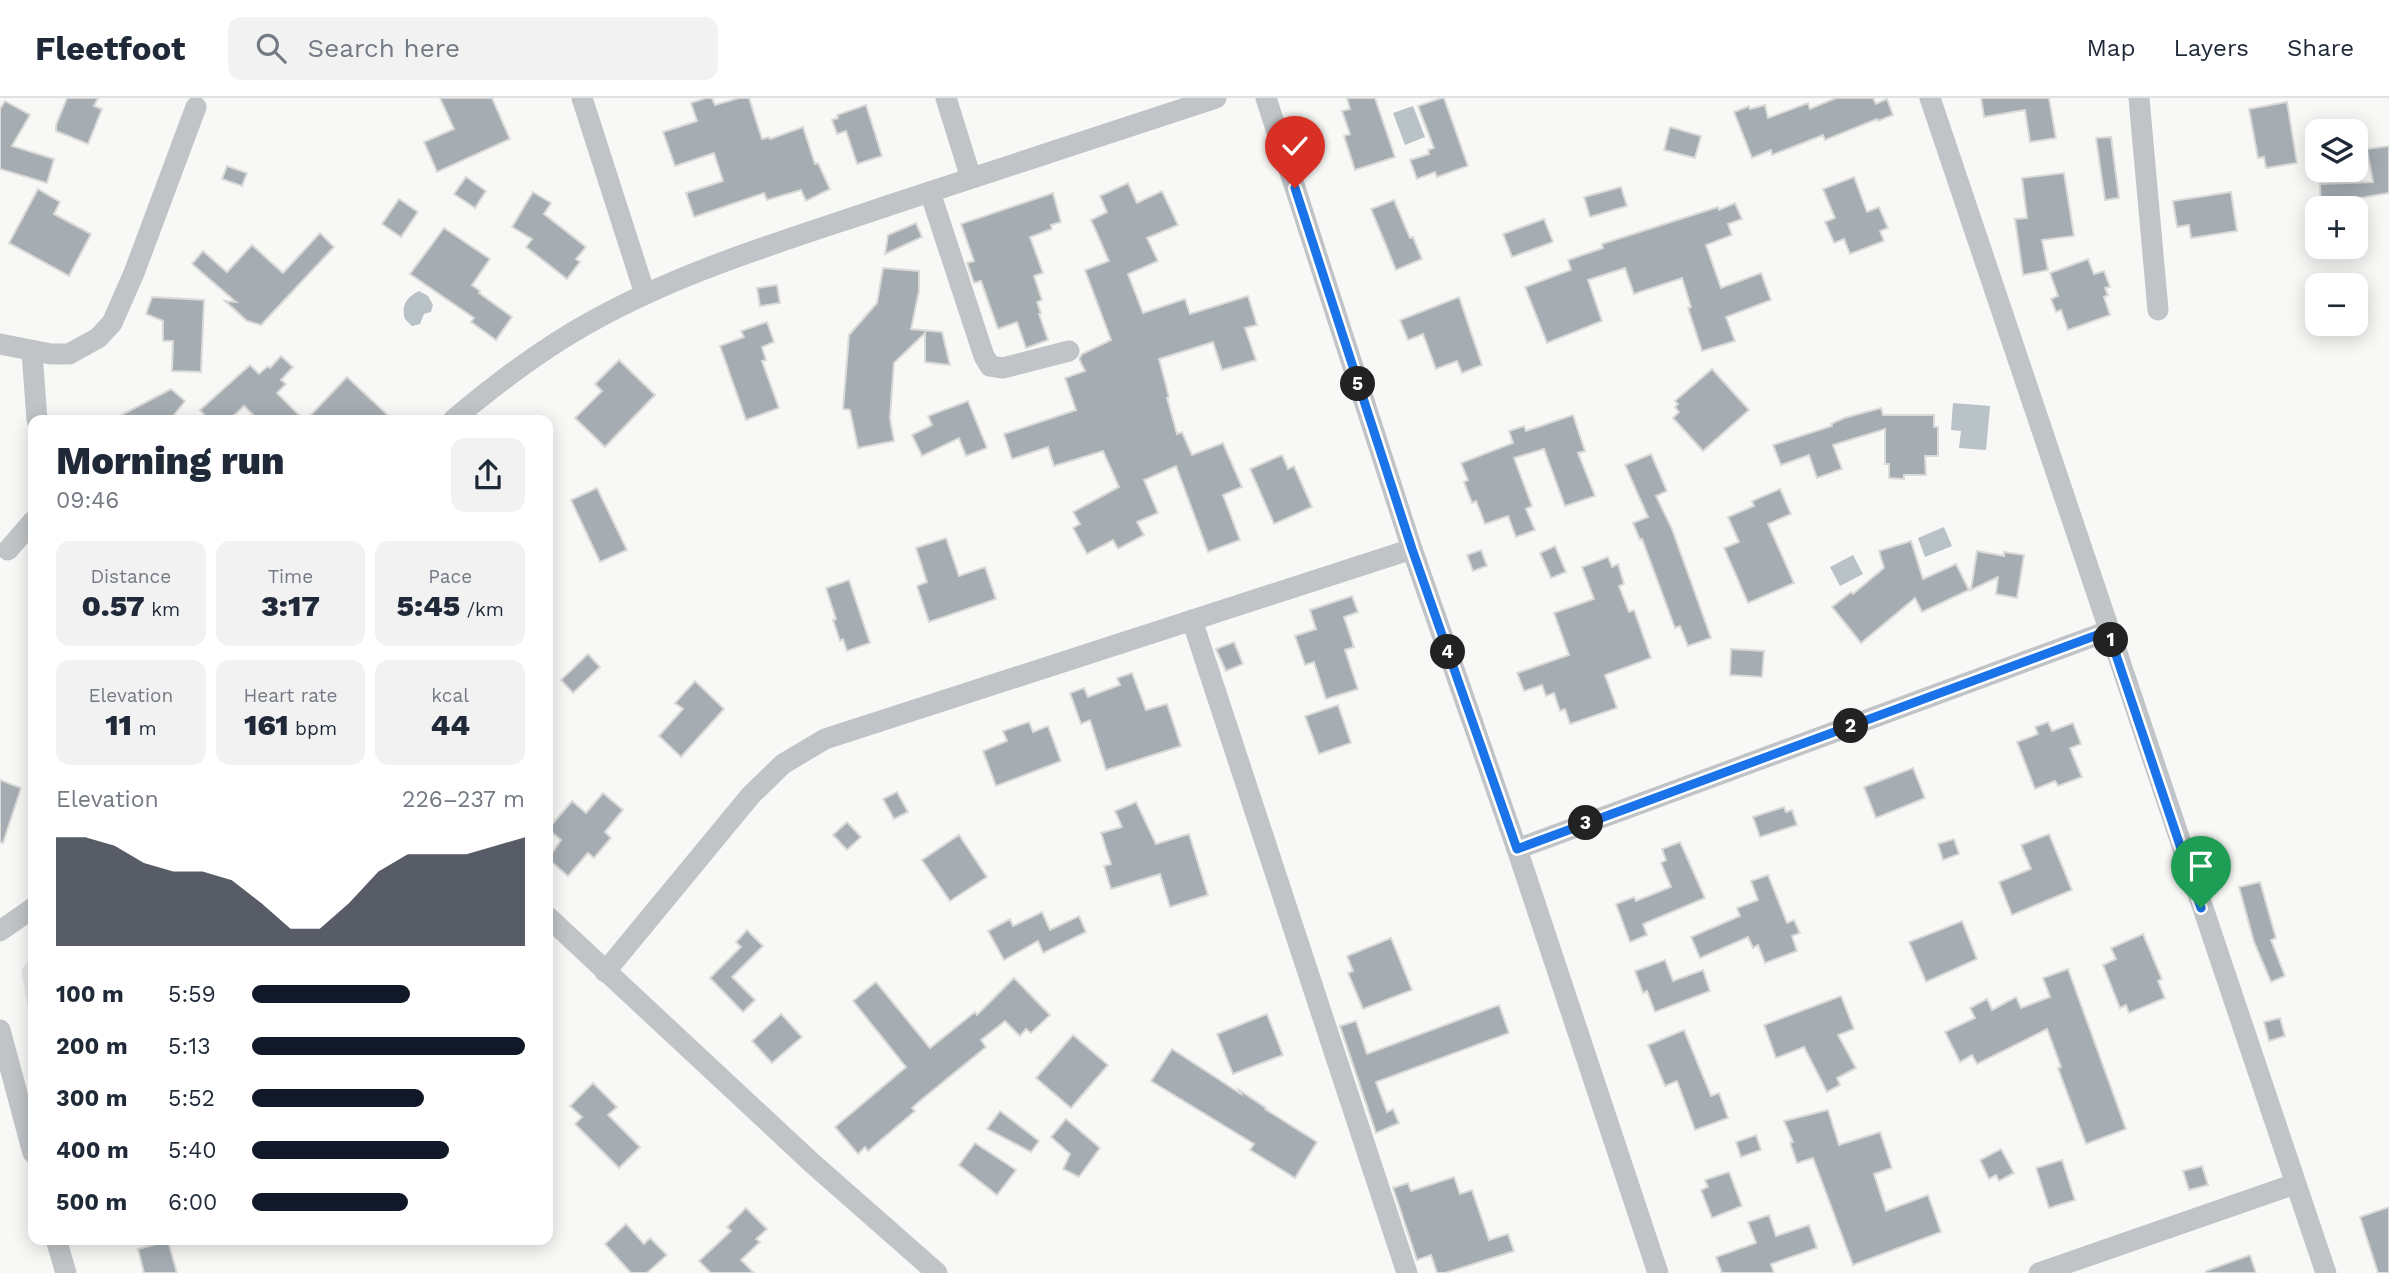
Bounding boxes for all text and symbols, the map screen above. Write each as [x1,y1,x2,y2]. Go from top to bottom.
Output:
search box [228,17,718,80]
text: Fleetfoot [35,29,186,68]
icon: search [252,29,290,67]
text: Search here [308,33,460,63]
text: Map [2087,34,2135,62]
text: Layers [2173,34,2249,62]
text: Share [2287,34,2354,62]
pin [1265,116,1325,188]
map controls [2305,119,2368,336]
button: layers [2305,119,2368,182]
icon: check [1276,127,1314,165]
button: + [2305,196,2368,259]
button: − [2305,273,2368,336]
pin: 5 [1340,366,1376,402]
text: 5 [1352,372,1363,395]
button: share [451,438,525,512]
text: Morning run [56,439,285,483]
text: 09:46 [56,487,119,514]
text: Distance [90,565,171,588]
text: Time [268,565,313,588]
text: Pace [428,565,472,588]
text: 0.57 [81,588,145,623]
text: 3:17 [261,588,320,623]
text: 5:45 [396,588,460,623]
text: km [145,598,180,621]
text: /km [460,598,504,621]
pin: 1 [2094,622,2128,658]
text: 1 [2106,628,2115,651]
pin: 4 [1430,634,1466,670]
text: 4 [1441,640,1454,663]
text: Elevation [88,684,173,707]
text: Heart rate [244,684,337,707]
text: kcal [431,684,469,707]
text: 11 [105,707,132,742]
text: 161 [244,707,289,742]
text: 44 [430,707,470,742]
pin: 2 [1834,708,1868,744]
text: 2 [1845,714,1856,737]
text: m [132,717,157,740]
text: bpm [289,717,337,740]
text: Elevation [56,786,159,813]
text: 226–237 m [402,786,525,813]
pin: 3 [1568,806,1604,840]
text: 3 [1580,811,1591,834]
pin [2171,836,2231,908]
icon: arrive [2182,847,2220,885]
text: 100 m [56,981,124,1008]
text: 5:59 [168,981,216,1008]
text: 200 m [56,1033,128,1060]
text: 5:13 [168,1033,211,1060]
text: 300 m [56,1085,127,1112]
text: 5:52 [168,1085,215,1112]
text: 400 m [56,1137,129,1164]
text: 5:40 [168,1137,217,1164]
text: 500 m [56,1189,127,1216]
text: 6:00 [168,1189,217,1216]

